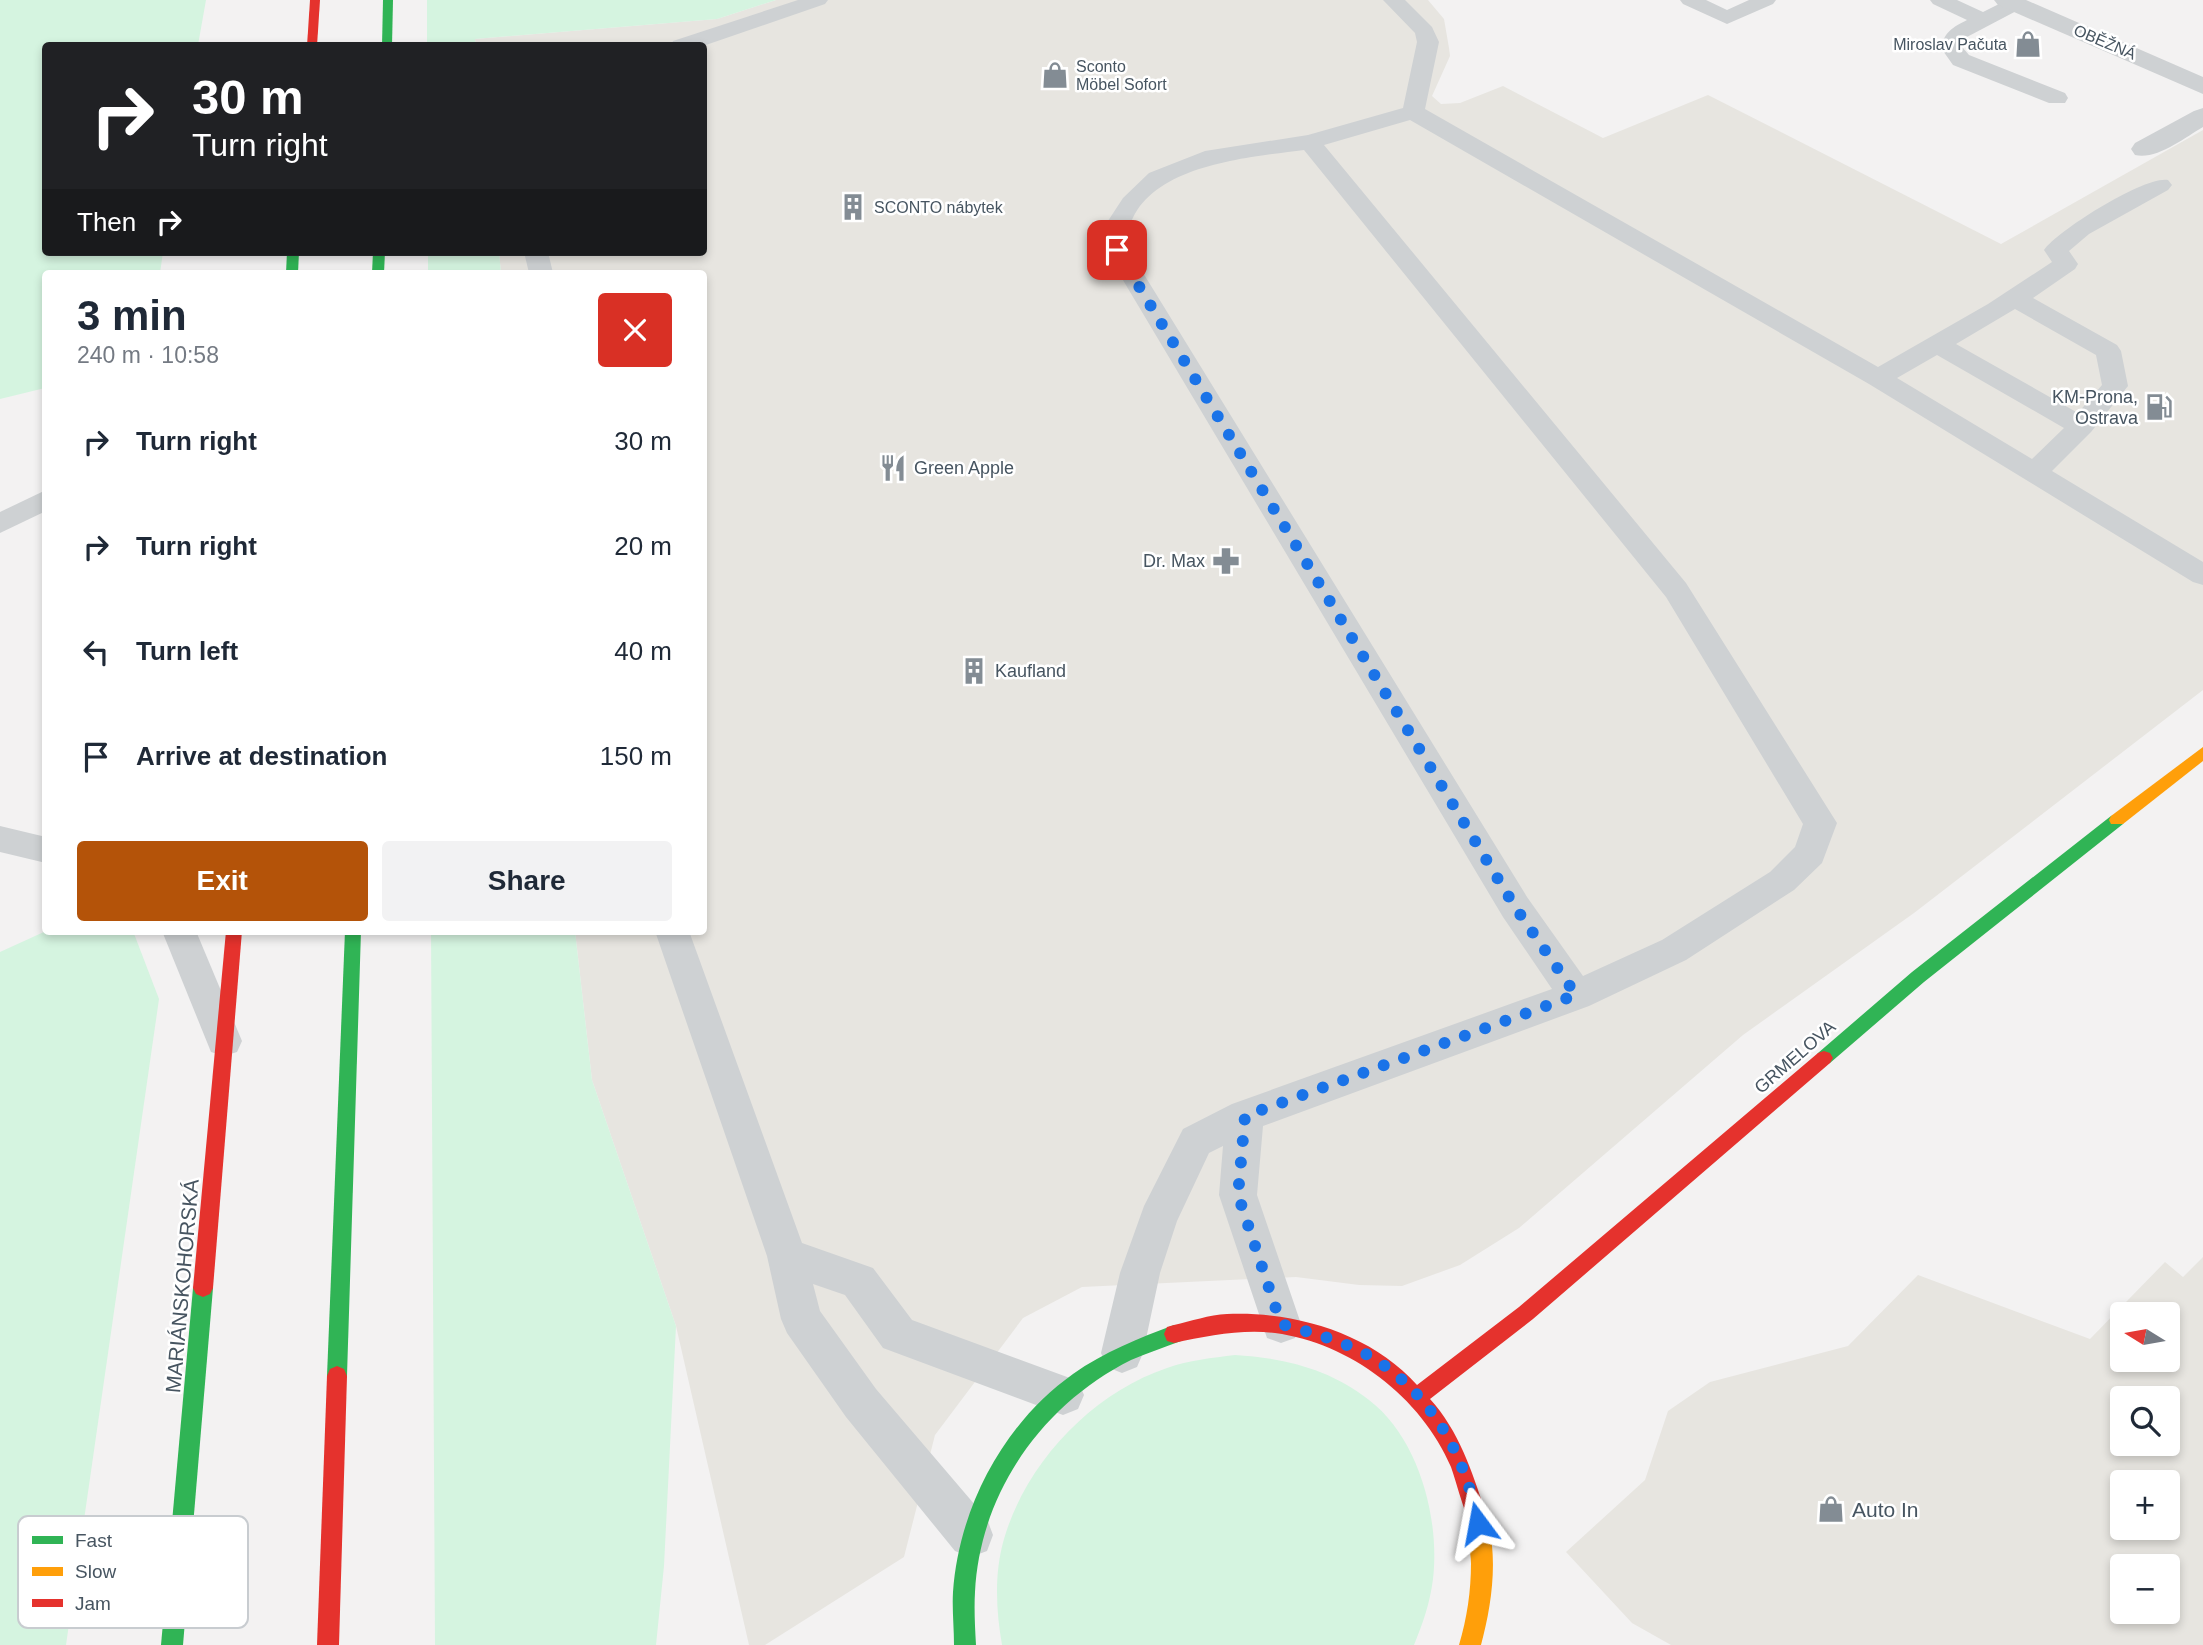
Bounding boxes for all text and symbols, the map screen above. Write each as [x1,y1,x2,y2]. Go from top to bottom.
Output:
street label: OBĚŽNÁ [2071,20,2139,63]
shop icon: Miroslav Pačuta [2013,29,2043,59]
place label: Miroslav Pačuta [1893,36,2007,53]
place label: Sconto Möbel Sofort [1076,58,1167,93]
shop icon: Sconto Möbel Sofort [1040,60,1070,90]
icon: right [77,70,168,161]
text: 30 m [192,70,304,124]
text: Turn right [192,127,328,163]
building icon: SCONTO nábytek [838,192,868,222]
place label: SCONTO nábytek [874,199,1004,216]
icon: right [150,203,188,241]
text: Then [77,207,136,237]
pin [1087,220,1147,280]
icon: arrive [1098,231,1136,269]
text: 3 min [77,292,187,339]
button: close [598,293,672,367]
text: 240 m · 10:58 [77,342,219,368]
place label: KM-Prona, Ostrava [2052,387,2139,428]
fuel station icon: KM-Prona, Ostrava [2144,392,2174,422]
icon: right [77,423,115,461]
text: Turn right [136,426,257,456]
text: 30 m [614,426,672,456]
restaurant icon: Green Apple [878,453,908,483]
place label: Green Apple [914,458,1014,478]
icon: right [77,528,115,566]
text: Turn right [136,531,257,561]
text: 20 m [614,531,672,561]
pharmacy icon: Dr. Max [1211,546,1241,576]
place label: Dr. Max [1143,551,1205,571]
icon: left [77,633,115,671]
text: Turn left [136,636,238,666]
text: 40 m [614,636,672,666]
building icon: Kaufland [959,656,989,686]
place label: Kaufland [995,661,1066,681]
icon: arrive [77,738,115,776]
text: Arrive at destination [136,741,387,771]
text: 150 m [600,741,672,771]
button: Exit [77,841,368,921]
button: Share [382,841,672,921]
street label: GRMELOVA [1750,1016,1840,1098]
street label: MARIÁNSKOHORSKÁ [161,1178,203,1394]
north arrow [2110,1302,2180,1372]
map controls [2110,1302,2180,1624]
button: search [2110,1386,2180,1456]
button: + [2110,1470,2180,1540]
position arrow [1441,1486,1515,1560]
shop icon: Auto In [1816,1494,1846,1524]
place label: Auto In [1852,1498,1919,1521]
legend [18,1516,248,1628]
text: Fast [75,1530,113,1551]
button: − [2110,1554,2180,1624]
text: Slow [75,1561,116,1582]
text: Jam [75,1593,111,1614]

